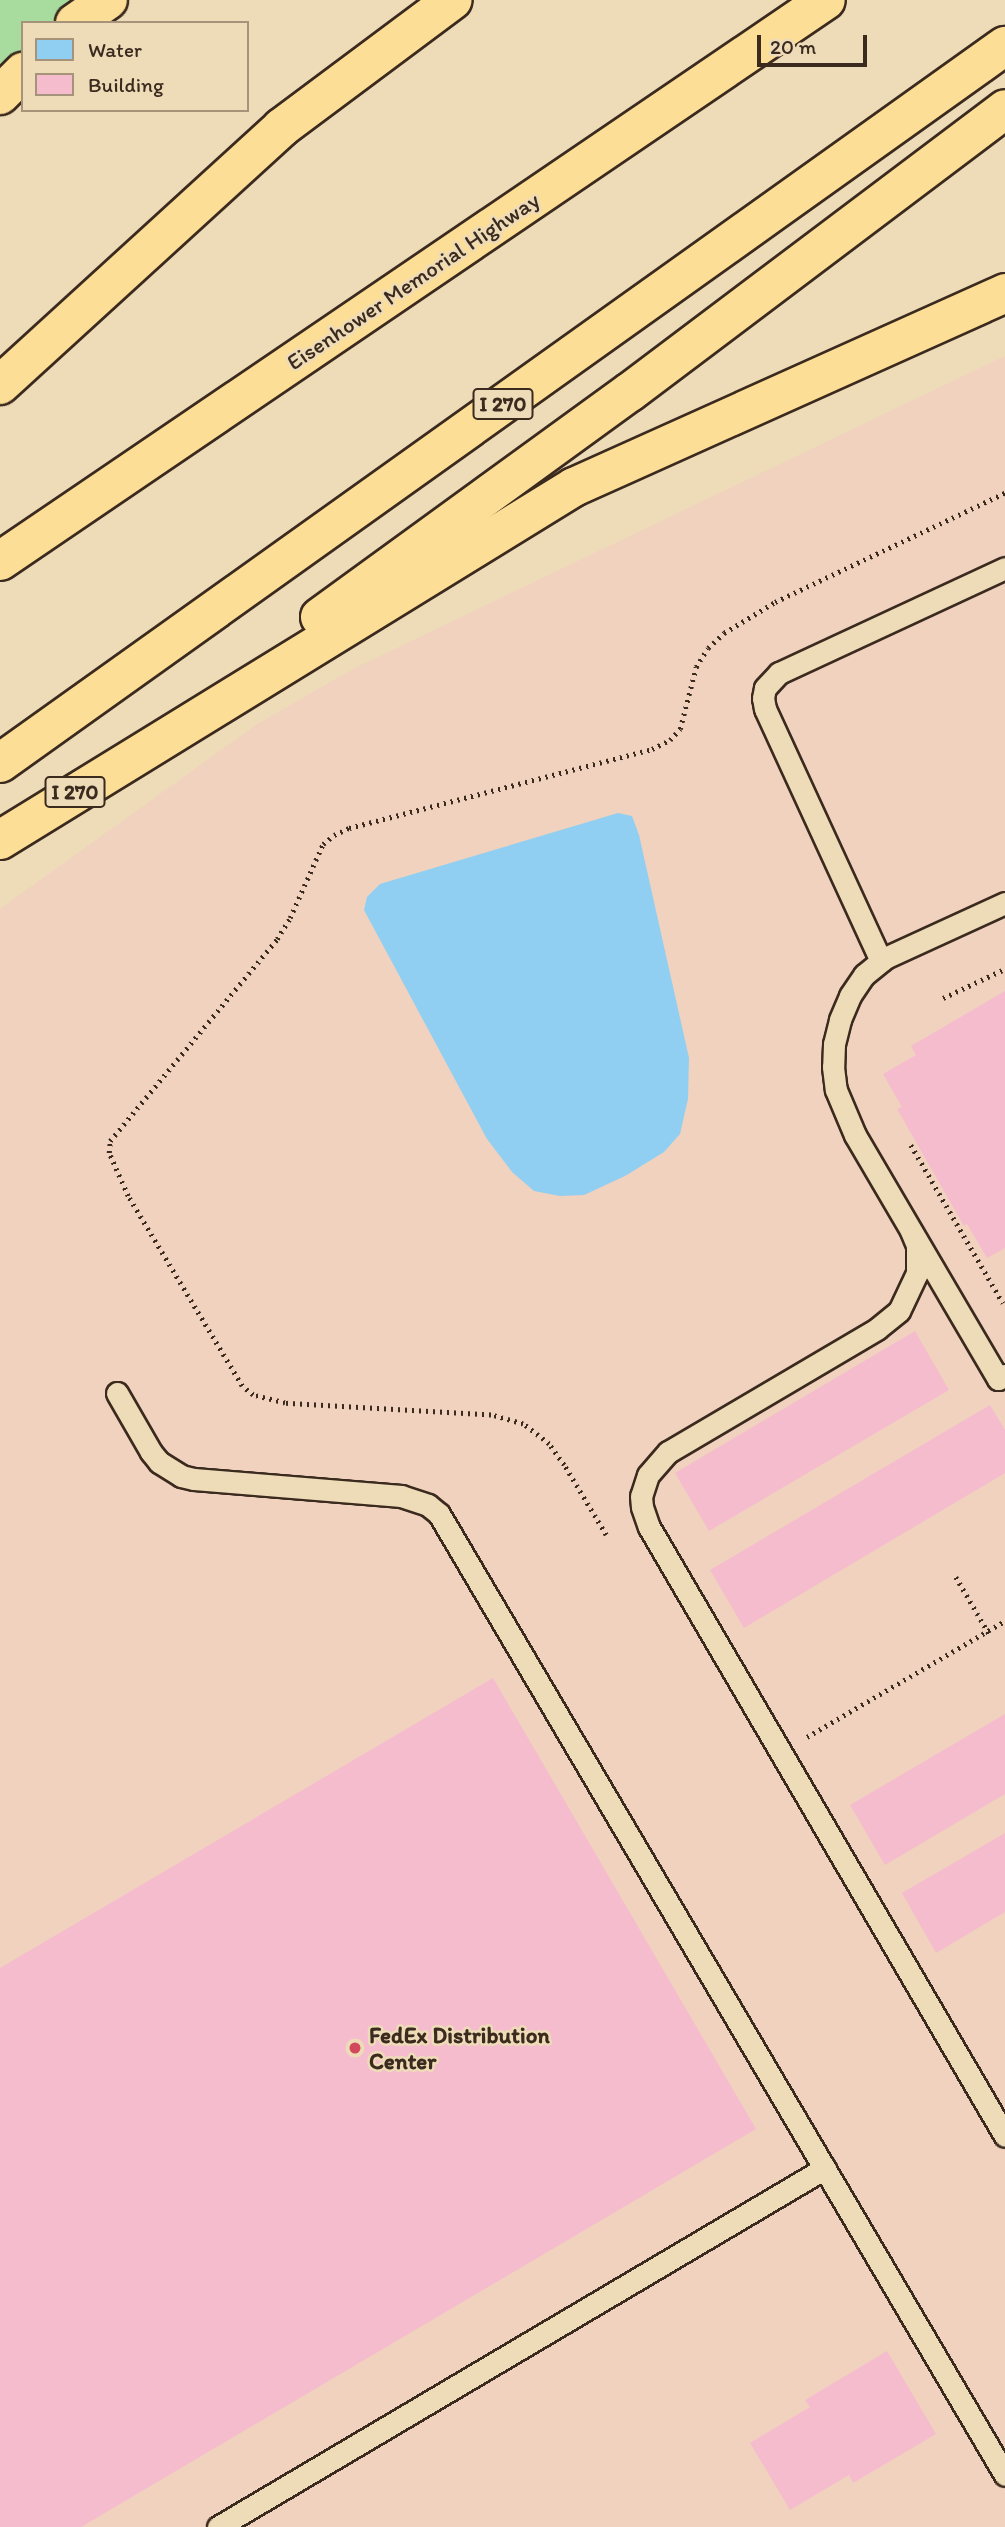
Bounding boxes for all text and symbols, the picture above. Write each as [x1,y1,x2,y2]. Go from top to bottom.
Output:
legend [21,21,248,112]
scale bar [760,21,870,65]
text: 20 m [770,34,816,59]
text: Water [88,37,142,62]
text: Building [88,72,164,97]
street label: Eisenhower Memorial Highway [282,186,544,376]
road number: I 270 [472,386,534,422]
road number: I 270 [43,774,106,810]
place label: FedEx Distribution Center [369,2021,551,2075]
marker: FedEx Distribution Center [347,2040,363,2056]

